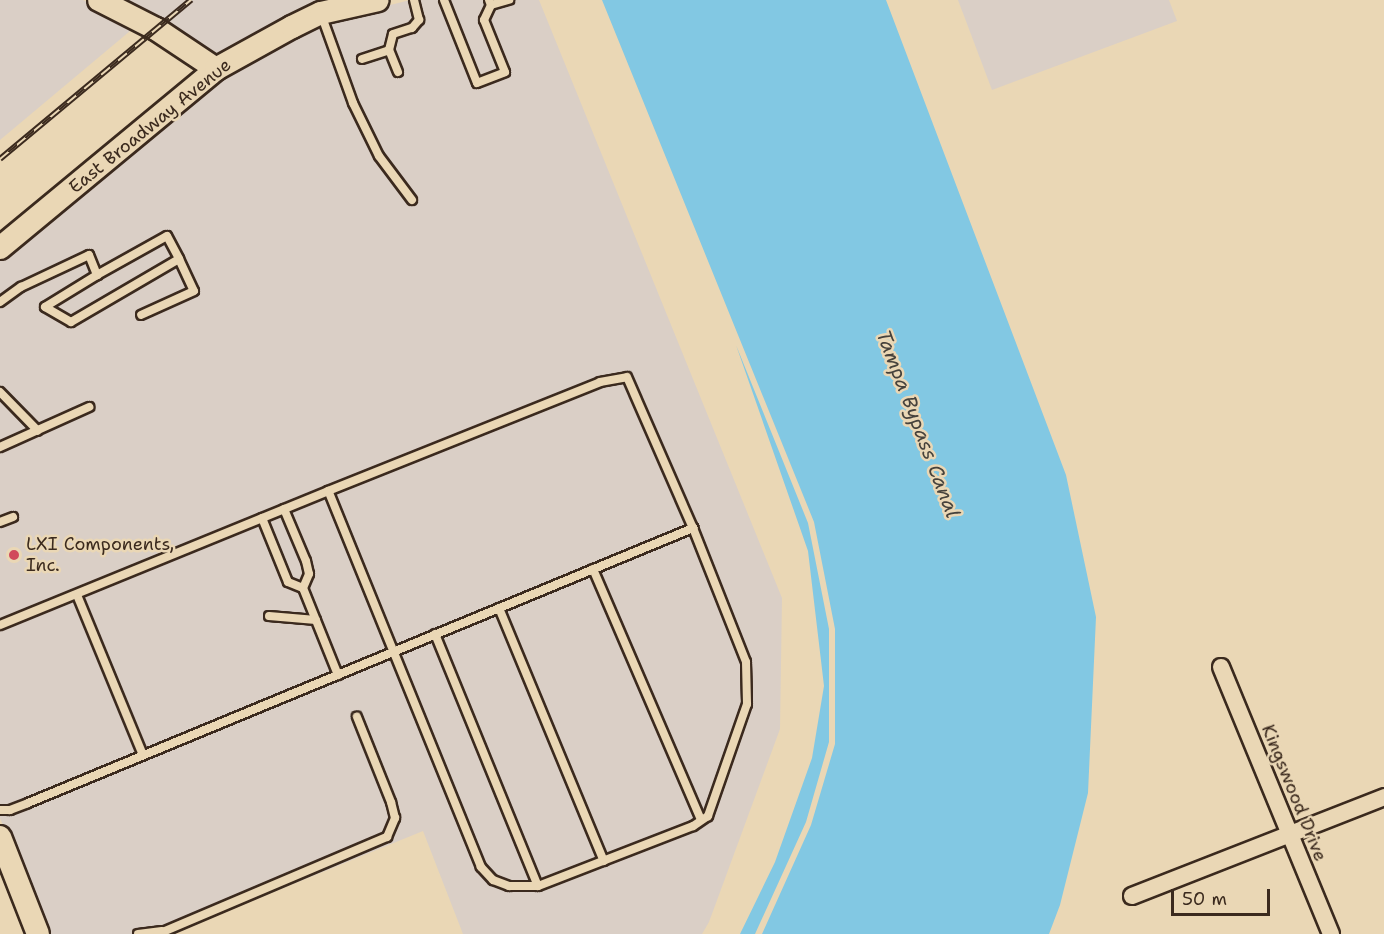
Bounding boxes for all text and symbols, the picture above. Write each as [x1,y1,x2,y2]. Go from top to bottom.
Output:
street label: East Broadway Avenue [65,54,235,198]
water label: Tampa Bypass Canal [871,327,965,521]
place label: LXI Components, Inc. [26,534,174,576]
marker: LXI Components, Inc. [7,548,21,562]
street label: Kingswood Drive [1257,721,1331,865]
scale bar [1174,877,1273,915]
text: 50 m [1182,887,1227,911]

